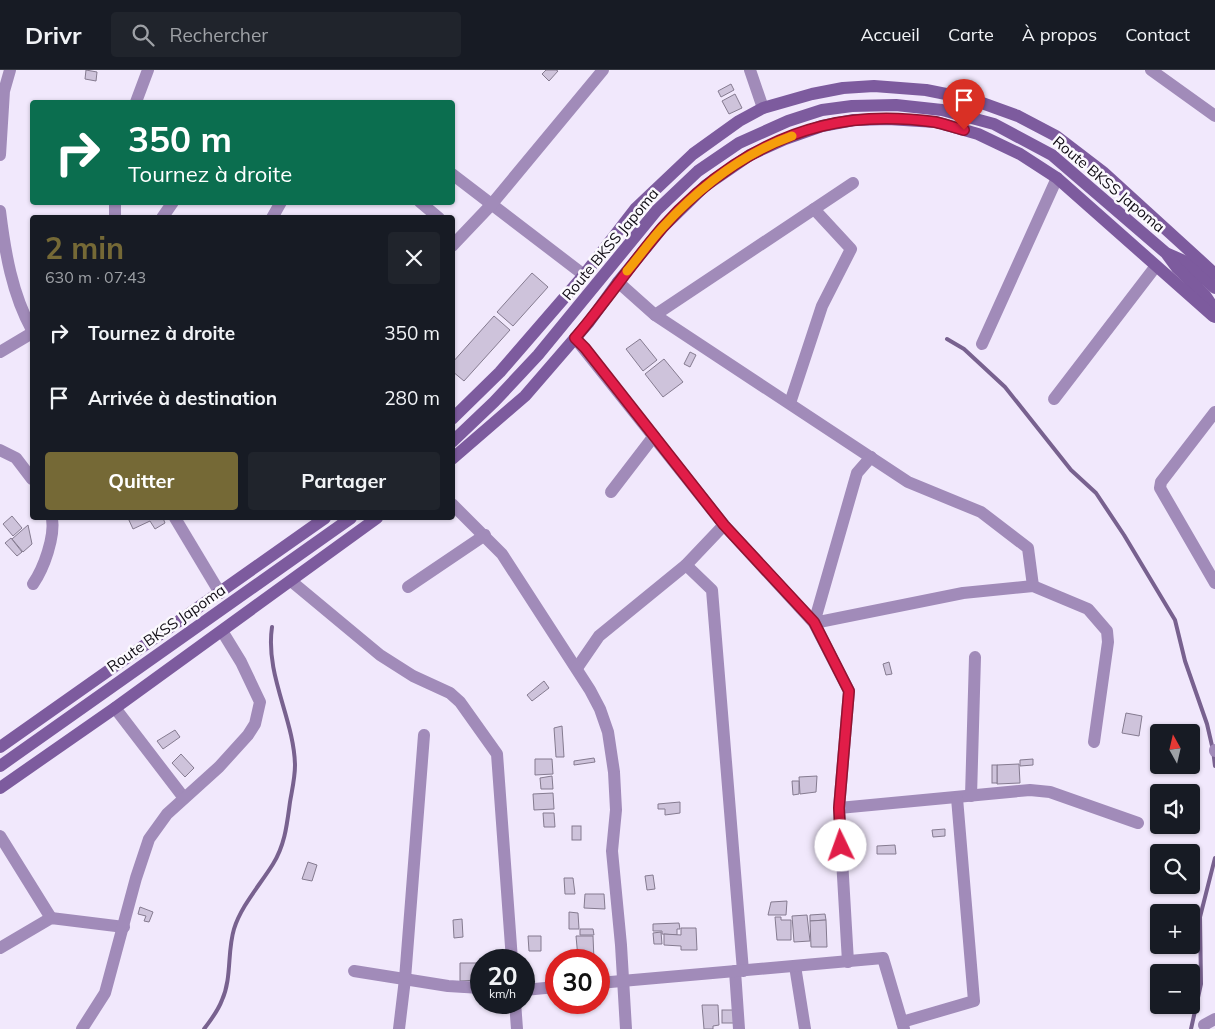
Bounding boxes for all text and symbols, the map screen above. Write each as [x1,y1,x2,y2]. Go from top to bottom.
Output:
search box [111,12,461,57]
text: Drivr [25,20,81,50]
icon: search [129,21,157,49]
text: Rechercher [169,23,268,47]
text: Accueil [860,23,920,46]
text: Carte [948,23,994,46]
text: À propos [1022,23,1097,46]
text: Contact [1125,23,1190,46]
pin [943,79,985,130]
icon: arrive [950,86,978,114]
text: 350 m [128,117,232,161]
icon: right [45,120,110,185]
street label: Route BKSS Japoma [1049,132,1169,236]
text: Tournez à droite [128,160,292,188]
street label: Route BKSS Japoma [558,184,662,304]
text: 2 min [45,229,124,267]
button: close [388,232,440,284]
text: 630 m · 07:43 [45,267,146,287]
icon: right [45,319,73,347]
text: Tournez à droite [88,321,235,345]
text: 350 m [384,321,440,345]
icon: arrive [45,384,73,412]
text: Arrivée à destination [88,386,277,410]
text: 280 m [384,386,440,410]
button: Quitter [45,452,238,510]
button: Partager [248,452,440,510]
street label: Route BKSS Japoma [103,580,229,676]
north arrow [1150,724,1200,774]
map controls [1150,724,1200,1014]
button: sound [1150,784,1200,834]
position arrow [814,819,866,871]
button: search [1150,844,1200,894]
button: + [1150,904,1200,954]
speed limit sign: 30 [545,949,610,1014]
text: 20 [487,960,518,991]
button: − [1150,964,1200,1014]
text: km/h [489,986,516,1001]

